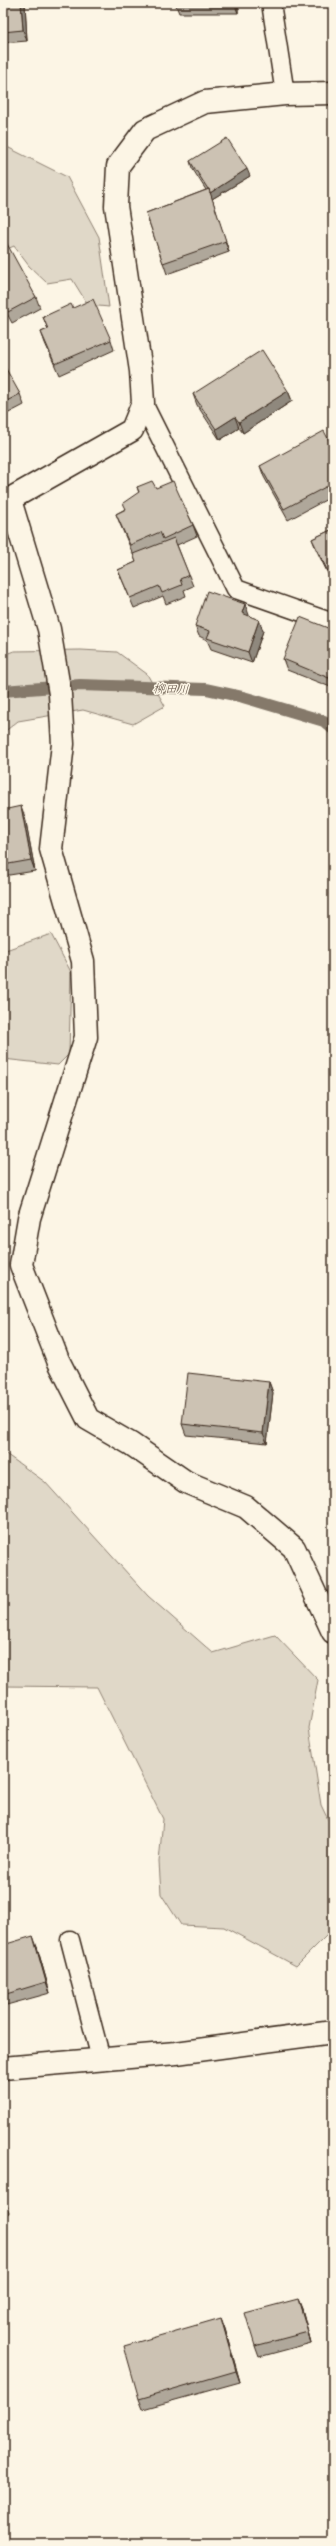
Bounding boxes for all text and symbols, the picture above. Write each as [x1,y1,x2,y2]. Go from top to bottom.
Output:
water label: 柳田川 [153,678,189,698]

